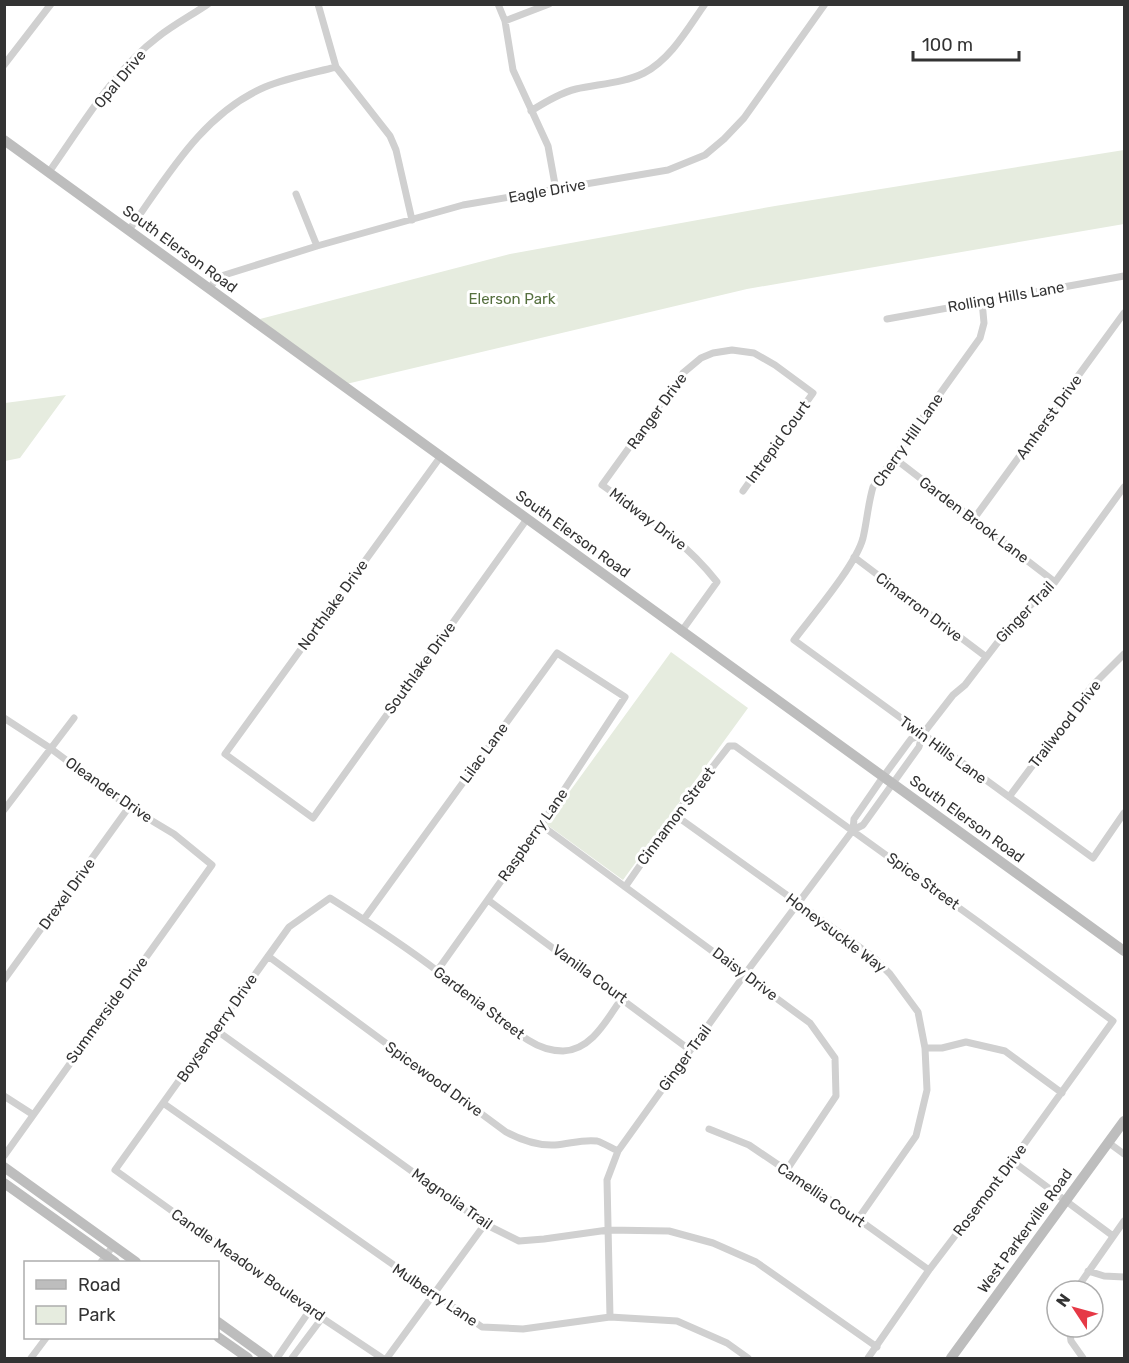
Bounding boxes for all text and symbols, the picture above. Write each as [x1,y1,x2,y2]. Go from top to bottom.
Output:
scale bar [913,24,1020,62]
text: 100 m [922,34,973,56]
street label: Opal Drive [90,46,150,112]
street label: Eagle Drive [507,175,587,207]
street label: South Elerson Road [119,201,241,297]
street label: Rolling Hills Lane [946,278,1066,316]
park label: Elerson Park [468,290,556,308]
street label: Ranger Drive [623,369,691,453]
street label: Amherst Drive [1012,371,1086,463]
street label: Cherry Hill Lane [869,390,947,490]
street label: Intrepid Court [742,397,814,487]
street label: Garden Brook Lane [916,473,1032,567]
street label: Midway Drive [606,484,690,554]
street label: South Elerson Road [512,486,634,582]
street label: Northlake Drive [294,556,372,654]
street label: Cimarron Drive [872,569,966,645]
street label: Ginger Trail [992,578,1058,646]
street label: Southlake Drive [381,618,459,718]
street label: Trailwood Drive [1025,677,1105,771]
street label: Twin Hills Lane [896,712,990,788]
street label: Lilac Lane [456,719,512,787]
street label: Oleander Drive [62,753,156,827]
street label: Cinnamon Street [633,763,719,869]
street label: South Elerson Road [906,771,1028,867]
street label: Raspberry Lane [494,785,572,885]
street label: Spice Street [883,849,963,914]
street label: Drexel Drive [35,855,99,933]
street label: Honeysuckle Way [782,889,890,977]
street label: Vanilla Court [549,941,631,1007]
street label: Daisy Drive [709,944,781,1004]
street label: Summerside Drive [62,953,152,1067]
street label: Gardenia Street [430,963,528,1043]
street label: Boysenberry Drive [173,970,261,1086]
street label: Ginger Trail [655,1021,715,1095]
street label: Spicewood Drive [382,1038,486,1120]
street label: Rosemont Drive [949,1140,1031,1240]
street label: Camellia Court [774,1159,868,1231]
street label: Magnolia Trail [408,1165,496,1233]
street label: West Parkerville Road [974,1165,1076,1297]
street label: Candle Meadow Boulevard [168,1205,328,1325]
street label: Mulberry Lane [389,1260,481,1330]
legend [24,1261,219,1339]
text: Road [78,1274,121,1296]
north arrow [1045,1279,1105,1339]
text: N [1052,1290,1074,1311]
text: Park [78,1304,116,1326]

